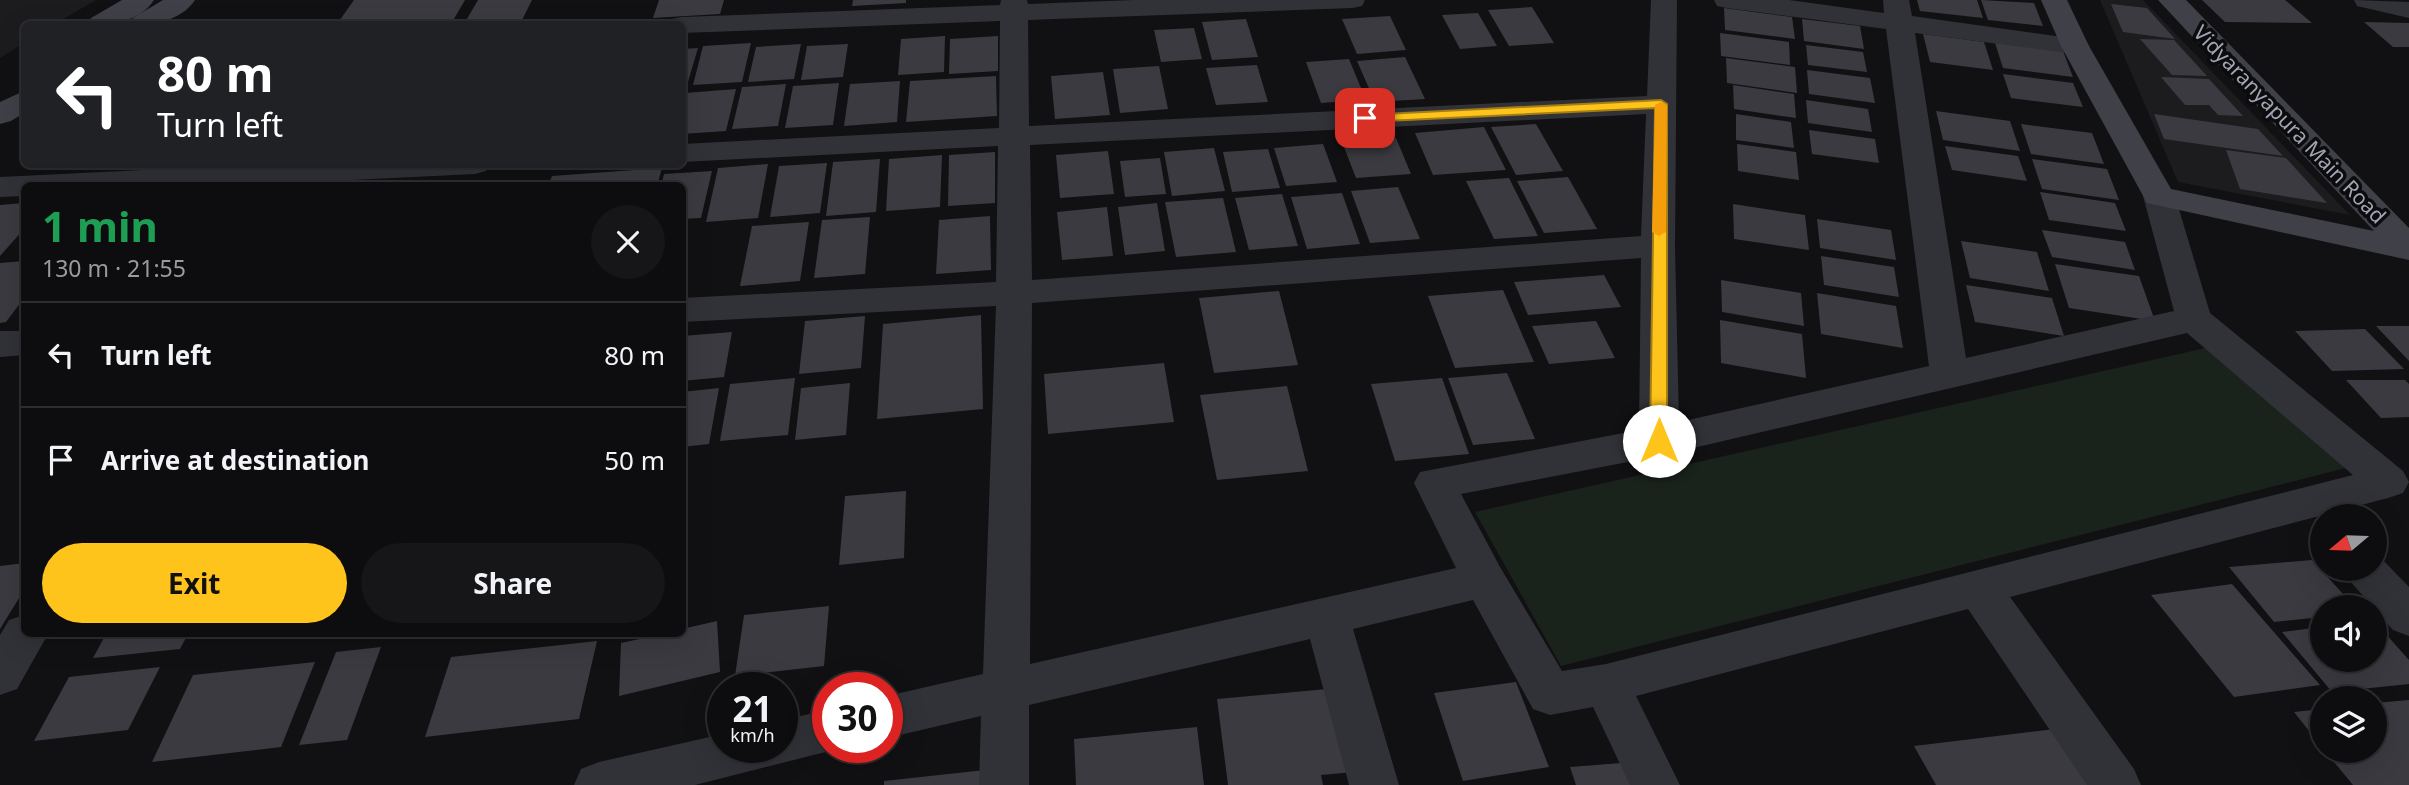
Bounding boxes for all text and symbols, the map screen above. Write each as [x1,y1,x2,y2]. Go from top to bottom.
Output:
street label: Vidyaranyapura Main Road [2188,19,2392,229]
text: 80 m [157,40,274,106]
icon: left [42,49,133,140]
pin [1335,88,1395,148]
icon: arrive [1346,99,1384,137]
text: Turn left [157,103,283,146]
text: 1 min [42,197,158,254]
button: close [591,205,665,279]
text: 130 m · 21:55 [42,252,186,284]
icon: left [42,336,80,374]
text: Turn left [101,337,212,373]
text: 80 m [604,337,665,373]
position arrow [1622,404,1696,478]
icon: arrive [42,441,80,479]
text: Arrive at destination [101,442,370,478]
text: 50 m [604,442,665,478]
north arrow [2310,504,2387,581]
map controls [2310,504,2387,763]
button: Exit [42,543,347,623]
button: Share [361,543,665,623]
button: sound [2310,595,2387,672]
speed limit sign: 30 [812,672,903,763]
text: 21 [732,685,773,732]
button: layers [2310,686,2387,763]
text: km/h [730,723,775,747]

